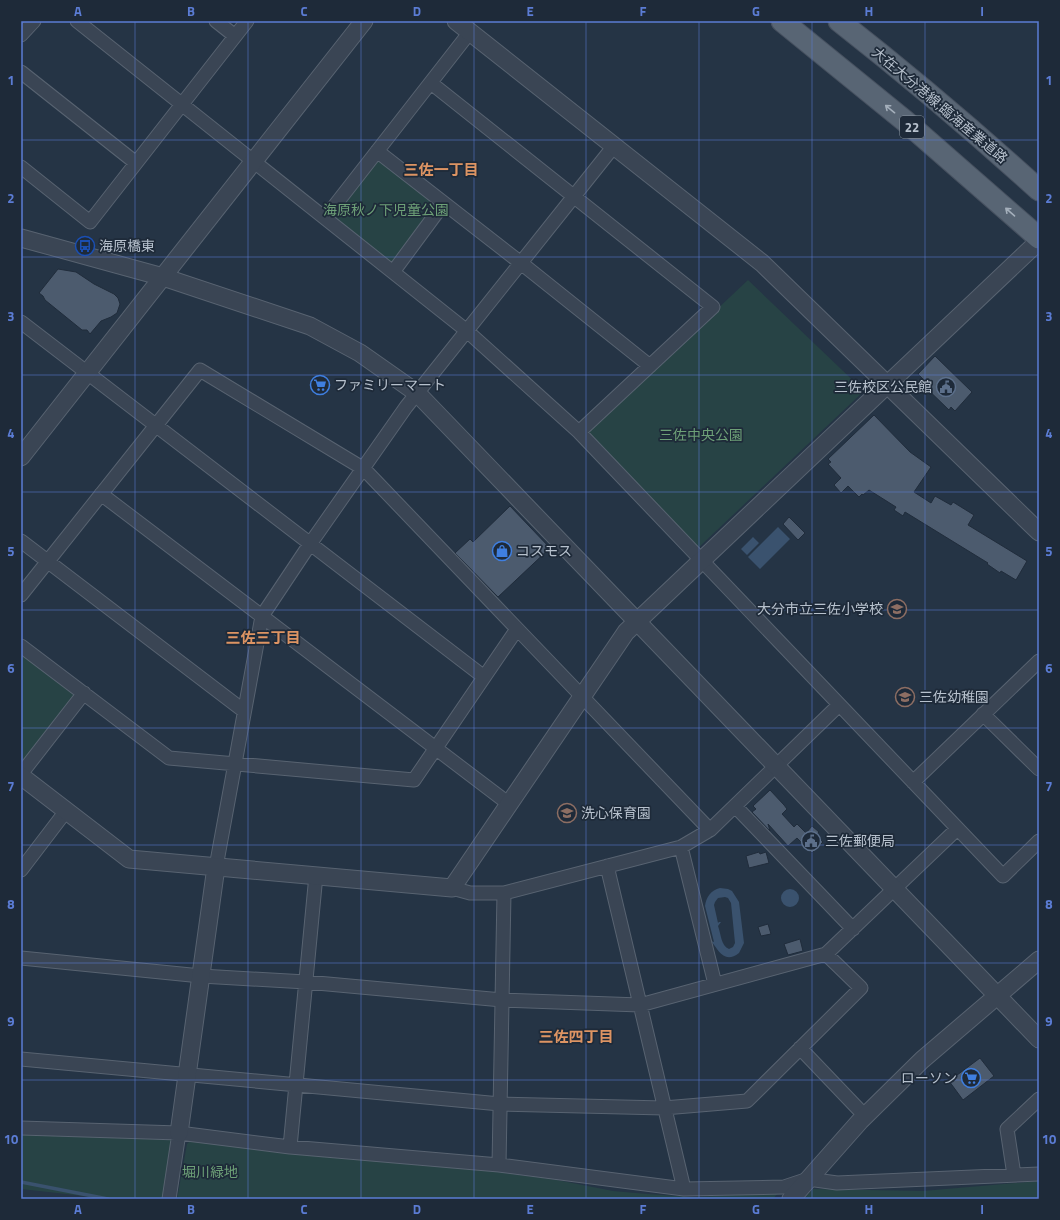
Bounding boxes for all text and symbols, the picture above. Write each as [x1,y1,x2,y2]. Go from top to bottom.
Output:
text: A [74,1,82,21]
text: B [187,1,195,21]
text: C [300,1,308,21]
text: D [413,1,421,21]
text: E [526,1,534,21]
text: F [640,1,647,21]
text: G [752,1,760,21]
text: H [865,1,873,21]
text: I [980,1,984,21]
street label: 大在大分港線;臨海産業道路 [868,41,1013,168]
text: 1 [7,70,15,90]
text: 1 [1045,70,1053,90]
one-way arrow [885,105,896,113]
road number: 22 [900,116,924,138]
district label: 三佐一丁目 [403,158,479,181]
text: 2 [7,188,15,208]
text: 2 [1045,188,1053,208]
park label: 海原秋ノ下児童公園 [323,199,449,220]
one-way arrow [1004,208,1015,217]
bus stop icon: 海原橋東 [74,235,96,257]
place label: 海原橋東 [99,235,155,256]
text: 3 [7,306,15,326]
text: 3 [1045,306,1053,326]
supermarket icon: ファミリーマート [309,374,331,396]
place label: ファミリーマート [334,374,446,395]
place label: 三佐校区公民館 [834,376,932,397]
public building icon: 三佐校区公民館 [935,376,957,398]
text: 4 [7,423,15,443]
text: 4 [1045,423,1053,443]
park label: 三佐中央公園 [659,424,743,445]
shop icon: コスモス [491,540,513,562]
place label: コスモス [516,540,572,561]
text: 5 [7,541,15,561]
text: 5 [1045,541,1053,561]
place label: 大分市立三佐小学校 [757,598,883,619]
school or university icon: 大分市立三佐小学校 [886,598,908,620]
district label: 三佐三丁目 [225,626,301,649]
text: 6 [7,658,15,678]
text: 6 [1045,658,1053,678]
school or university icon: 三佐幼稚園 [894,686,916,708]
place label: 三佐幼稚園 [919,686,989,707]
text: 7 [7,776,15,796]
text: 7 [1045,776,1053,796]
school or university icon: 洗心保育園 [556,802,578,824]
place label: 洗心保育園 [581,802,651,823]
public building icon: 三佐郵便局 [800,830,822,852]
place label: 三佐郵便局 [825,830,895,851]
text: 8 [7,894,15,914]
text: 8 [1045,894,1053,914]
text: 9 [7,1011,15,1031]
text: 9 [1045,1011,1053,1031]
district label: 三佐四丁目 [538,1025,614,1048]
place label: ローソン [901,1067,957,1088]
supermarket icon: ローソン [960,1067,982,1089]
text: 10 [4,1129,18,1149]
text: 10 [1042,1129,1056,1149]
park label: 堀川緑地 [182,1161,238,1182]
text: A [74,1199,82,1219]
text: B [187,1199,195,1219]
text: C [300,1199,308,1219]
text: D [413,1199,421,1219]
text: E [526,1199,534,1219]
text: F [640,1199,647,1219]
text: G [752,1199,760,1219]
text: H [865,1199,873,1219]
text: I [980,1199,984,1219]

